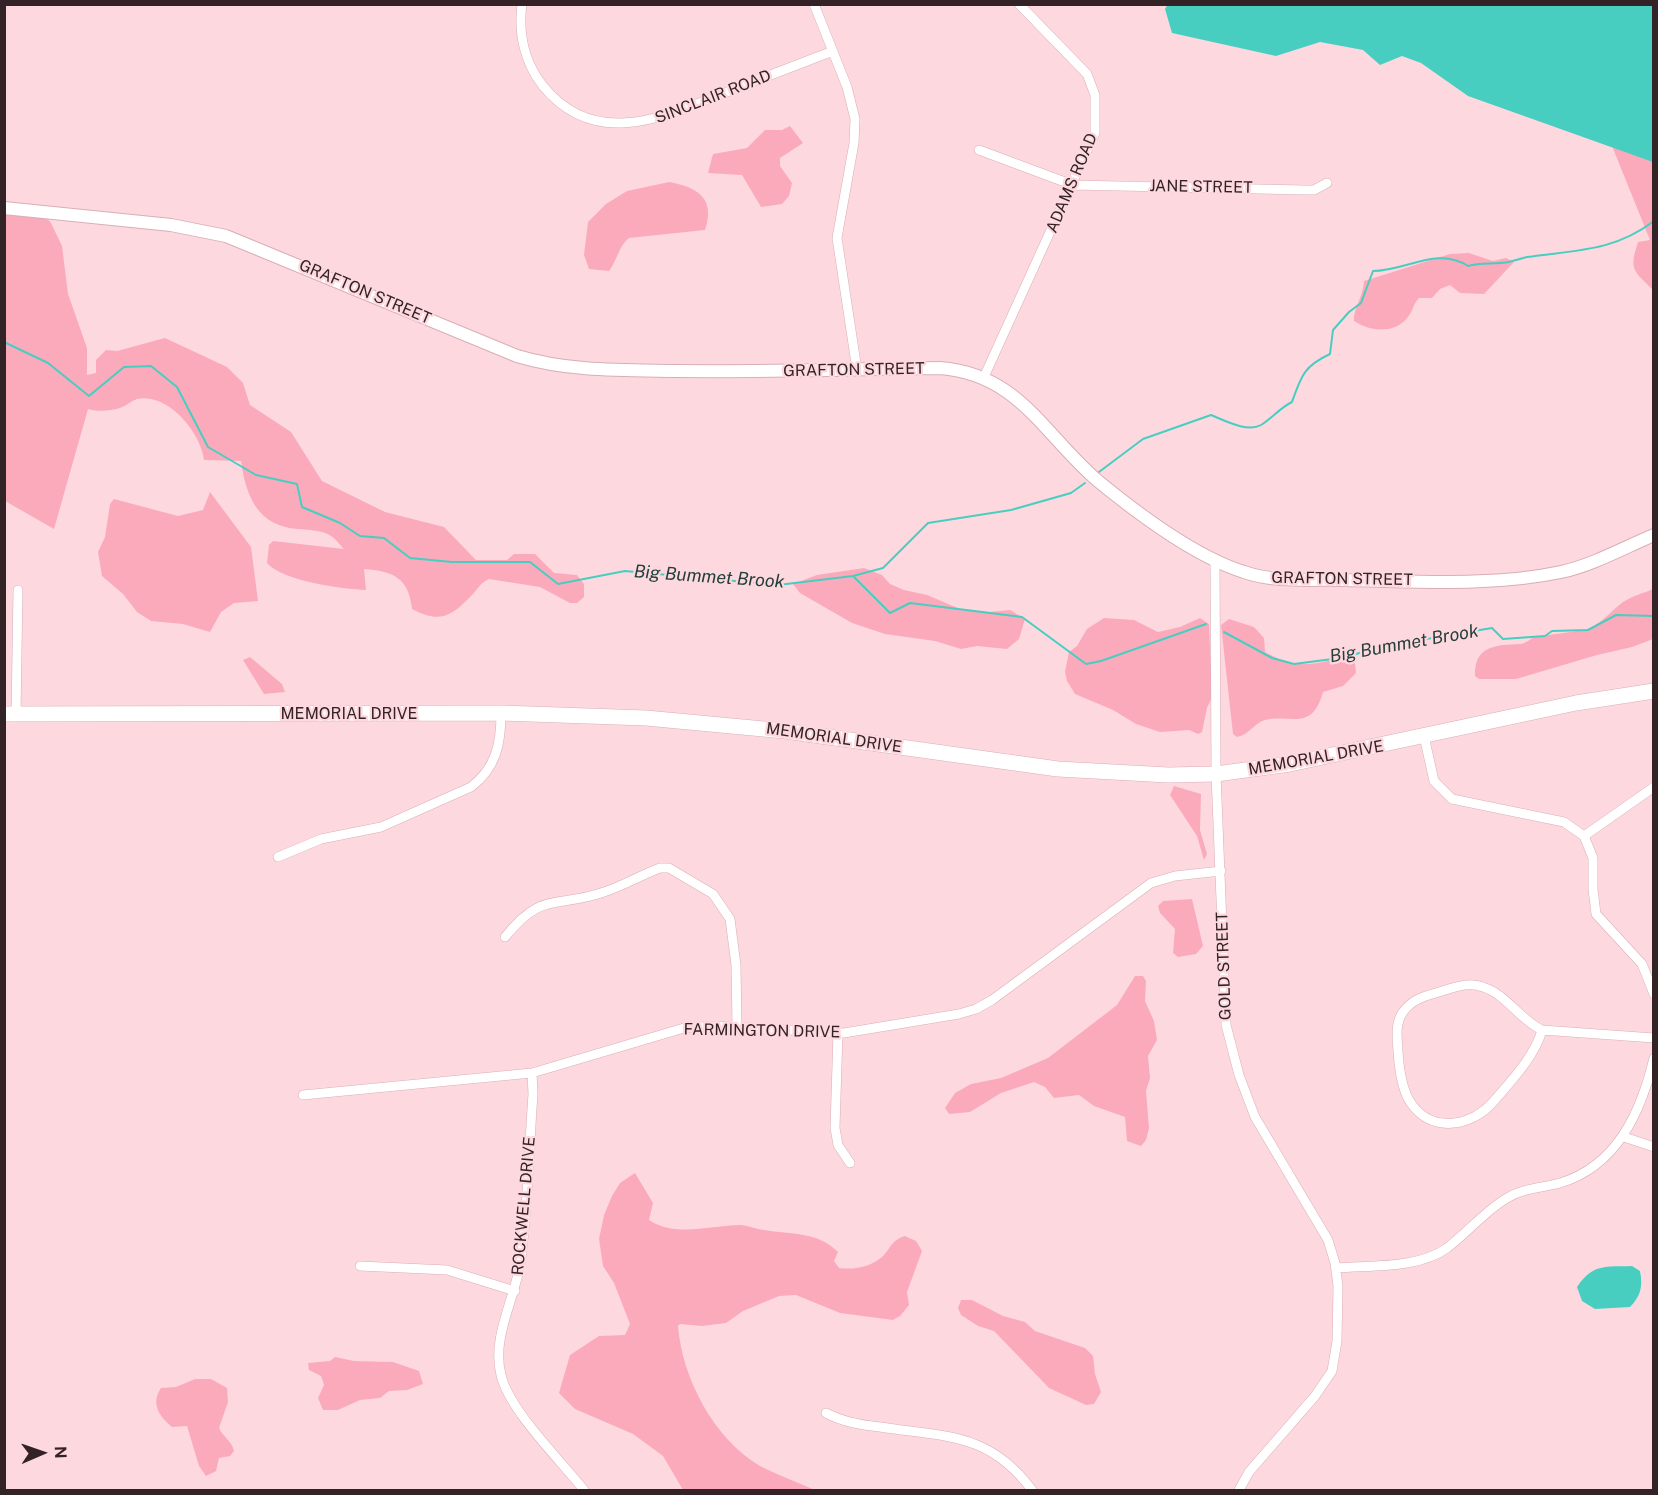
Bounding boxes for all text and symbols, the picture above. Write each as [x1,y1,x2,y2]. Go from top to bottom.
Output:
street label: SINCLAIR ROAD [652,66,774,128]
street label: ADAMS ROAD [1042,130,1102,236]
street label: JANE STREET [1149,176,1253,198]
street label: GRAFTON STREET [296,256,434,328]
street label: GRAFTON STREET [783,359,925,381]
water label: Big Bummet Brook [633,561,785,593]
street label: GRAFTON STREET [1271,568,1413,590]
water label: Big Bummet Brook [1328,620,1480,668]
street label: MEMORIAL DRIVE [280,704,418,724]
street label: MEMORIAL DRIVE [765,719,903,757]
street label: MEMORIAL DRIVE [1247,737,1385,779]
street label: GOLD STREET [1213,912,1235,1020]
street label: FARMINGTON DRIVE [683,1020,841,1042]
street label: ROCKWELL DRIVE [508,1136,540,1276]
north arrow [12,1423,72,1483]
text: N [51,1446,70,1459]

